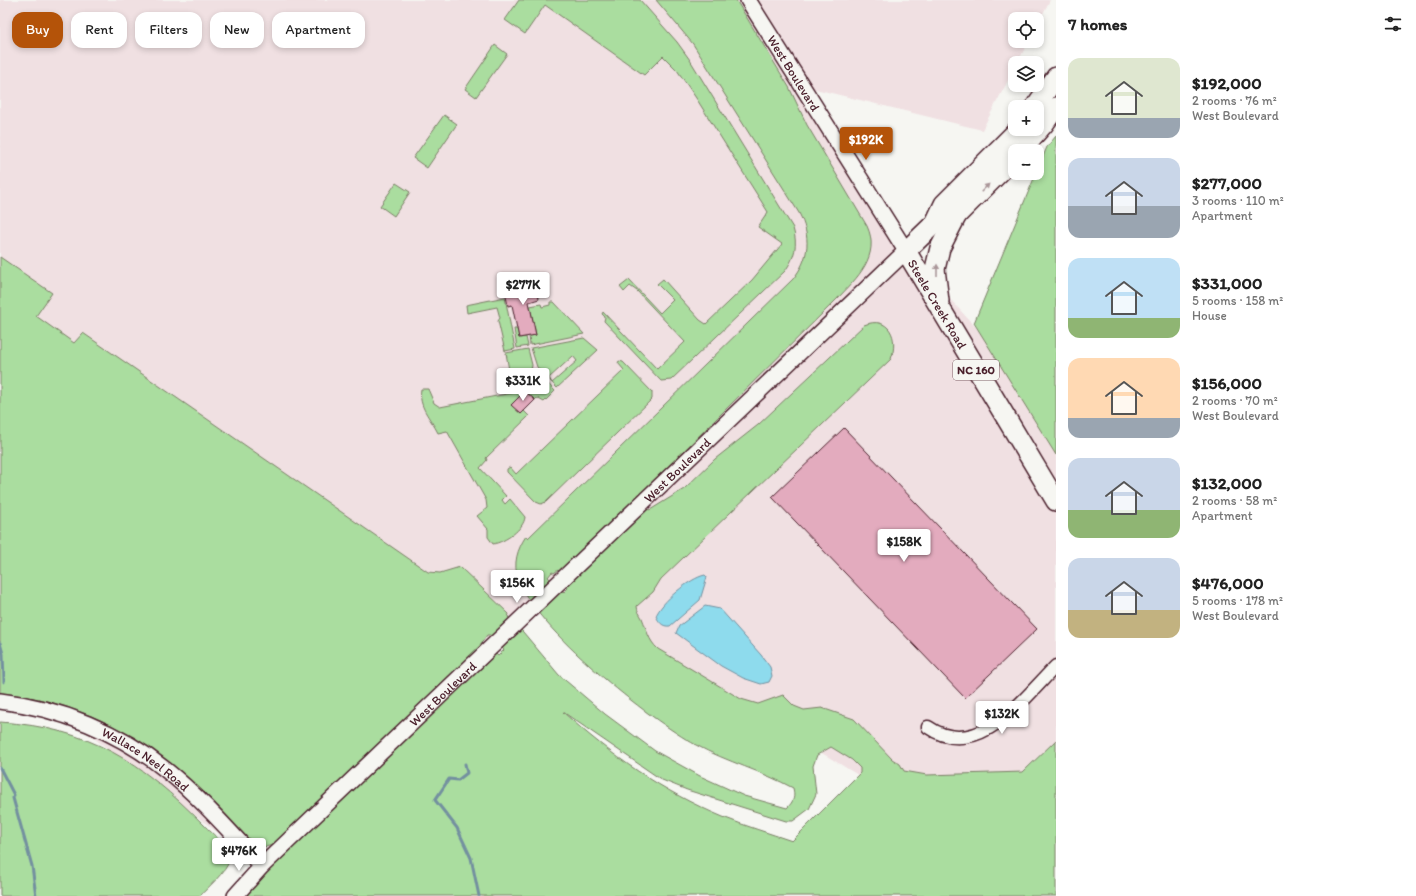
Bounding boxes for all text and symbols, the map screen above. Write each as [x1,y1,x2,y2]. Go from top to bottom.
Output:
chip: Buy [12,12,63,48]
chip: Rent [71,12,127,48]
chip: Filters [135,12,202,48]
chip: New [210,12,264,48]
chip: Apartment [272,12,365,48]
map controls [1008,12,1044,180]
button: locate [1008,12,1044,48]
icon: filters [1382,13,1404,35]
text: 7 homes [1068,14,1128,34]
street label: West Boulevard [764,32,823,114]
button: layers [1008,56,1044,92]
text: $192,000 [1192,73,1262,93]
icon: home [1100,74,1148,122]
text: 2 rooms · 76 m² [1192,93,1277,108]
button: + [1008,100,1044,136]
text: West Boulevard [1192,108,1279,123]
pin: $192K [838,127,894,161]
text: $192K [849,132,883,147]
button: − [1008,144,1044,180]
text: $277,000 [1192,173,1262,193]
icon: home [1100,174,1148,222]
one-way arrow [980,183,990,193]
text: 3 rooms · 110 m² [1192,193,1284,208]
text: Apartment [1192,208,1253,223]
street label: Steele Creek Road [905,257,970,351]
one-way arrow [933,264,940,276]
pin: $277K [495,272,551,306]
text: $331,000 [1192,273,1262,293]
icon: home [1100,274,1148,322]
text: $277K [506,277,540,292]
text: 5 rooms · 158 m² [1192,293,1283,308]
text: House [1192,308,1227,323]
road number: NC 160 [953,360,999,380]
pin: $331K [495,368,551,402]
text: $331K [505,373,541,388]
text: $156,000 [1192,373,1262,393]
icon: home [1100,374,1148,422]
text: 2 rooms · 70 m² [1192,393,1278,408]
text: West Boulevard [1192,408,1279,423]
street label: West Boulevard [641,435,714,506]
text: $132,000 [1192,473,1262,493]
icon: home [1100,474,1148,522]
text: 2 rooms · 58 m² [1192,493,1277,508]
text: Apartment [1192,508,1253,523]
pin: $158K [876,529,932,563]
text: $158K [887,534,921,549]
pin: $156K [489,570,545,604]
text: $476,000 [1192,573,1264,593]
icon: home [1100,574,1148,622]
text: $156K [500,575,534,590]
text: 5 rooms · 178 m² [1192,593,1283,608]
text: West Boulevard [1192,608,1279,623]
street label: West Boulevard [406,659,479,729]
pin: $132K [974,701,1030,735]
text: $132K [985,706,1019,721]
street label: Wallace Neel Road [99,724,192,794]
pin: $476K [211,838,267,872]
text: $476K [221,843,257,858]

